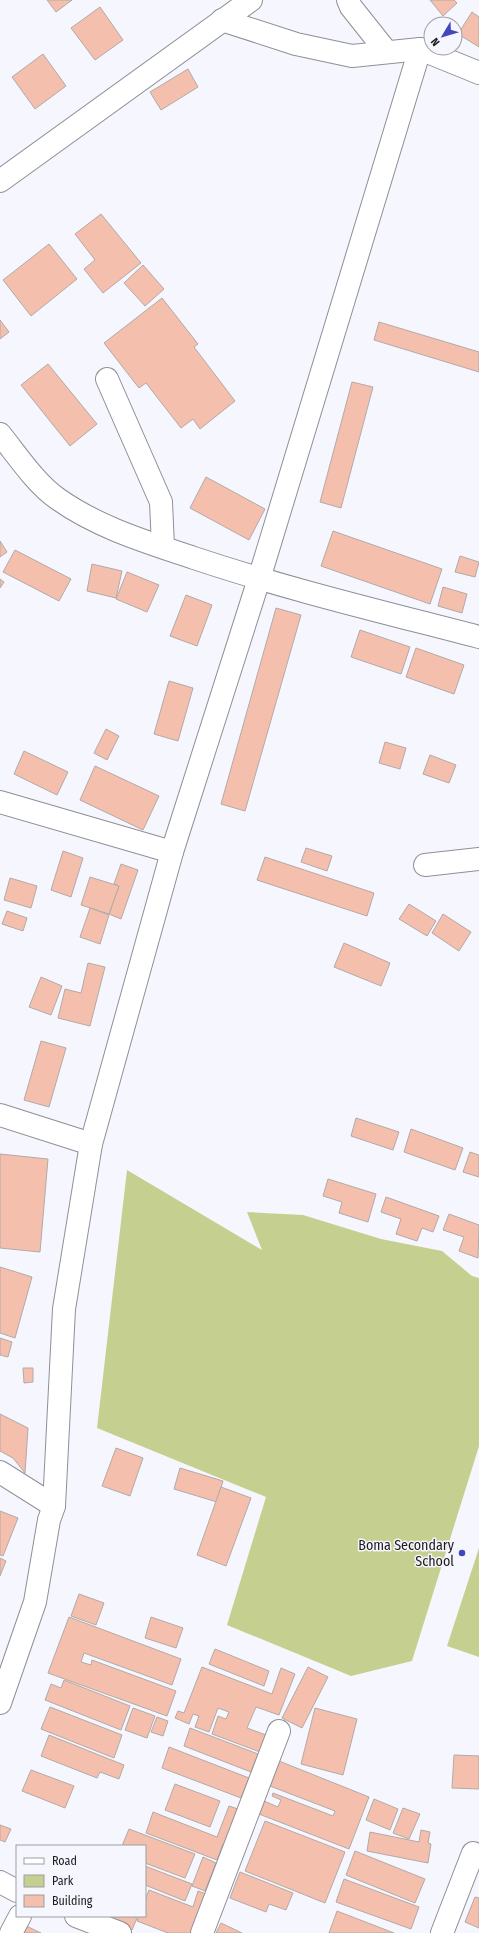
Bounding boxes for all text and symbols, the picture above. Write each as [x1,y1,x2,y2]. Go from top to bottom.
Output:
north arrow [423,16,463,56]
text: N [428,35,443,48]
place label: Boma Secondary School [358,1537,455,1570]
marker: Boma Secondary School [457,1548,467,1558]
legend [16,1845,146,1917]
text: Road [52,1854,77,1868]
text: Park [52,1874,74,1888]
text: Building [52,1894,93,1908]

